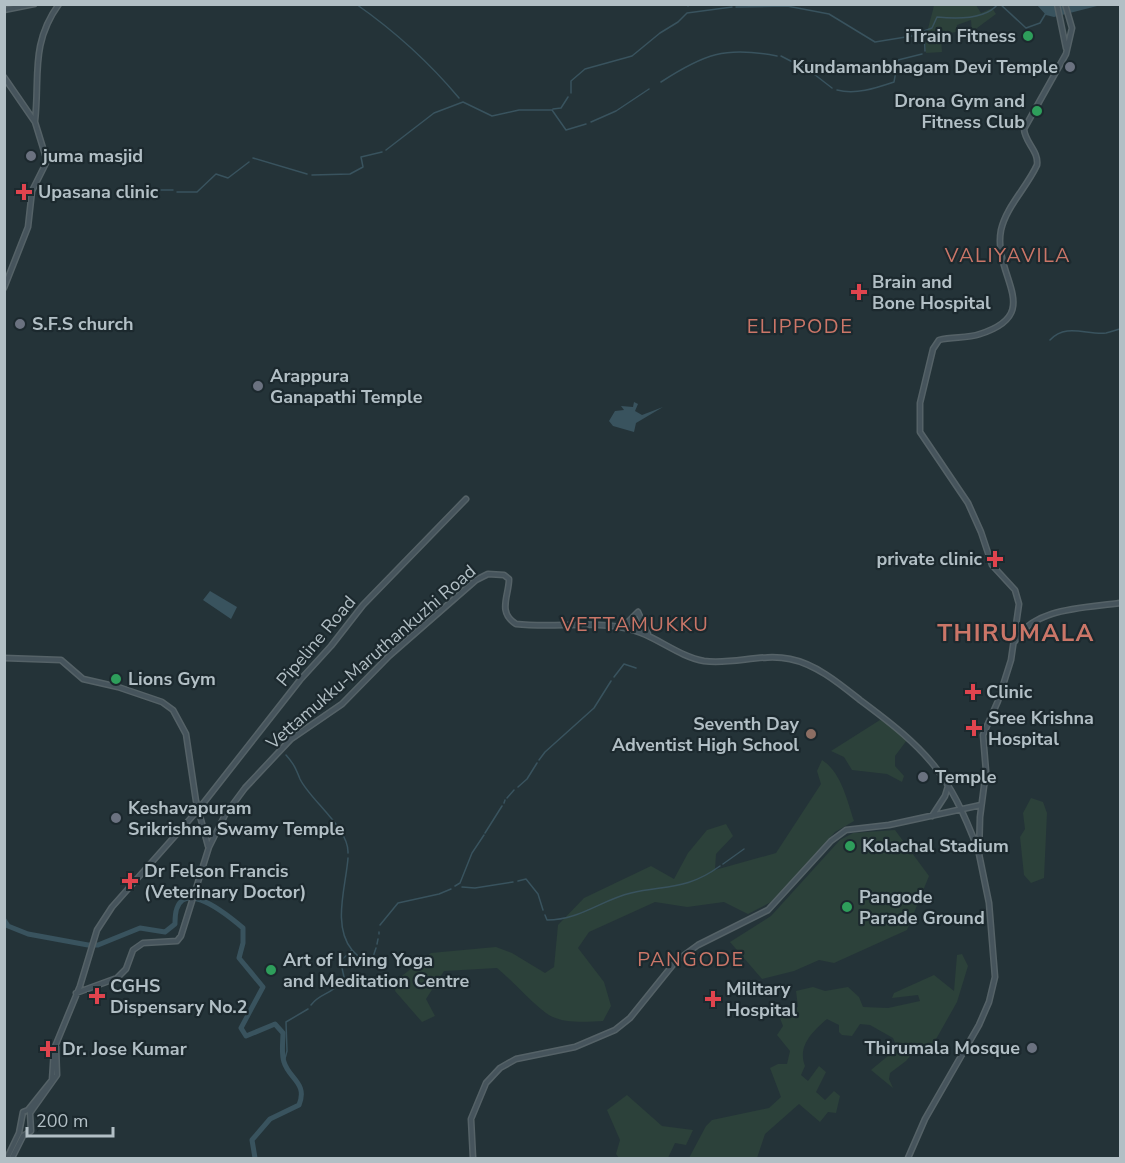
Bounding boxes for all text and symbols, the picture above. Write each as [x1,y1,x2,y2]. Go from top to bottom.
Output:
place label: iTrain Fitness [905,24,1016,48]
marker: iTrain Fitness [1021,29,1035,43]
place label: Kundamanbhagam Devi Temple [792,55,1058,79]
marker: Kundamanbhagam Devi Temple [1063,60,1077,74]
place label: Drona Gym and Fitness Club [894,89,1025,134]
marker: Drona Gym and Fitness Club [1030,104,1044,118]
place label: juma masjid [42,144,143,168]
marker: juma masjid [24,149,38,163]
place label: Upasana clinic [38,180,159,204]
marker: Upasana clinic [15,183,33,201]
district label: VALIYAVILA [944,242,1071,269]
place label: Brain and Bone Hospital [872,270,991,315]
marker: Brain and Bone Hospital [850,283,868,301]
place label: S.F.S church [32,312,133,336]
district label: ELIPPODE [747,313,853,340]
marker: S.F.S church [13,317,27,331]
place label: Arappura Ganapathi Temple [270,364,423,409]
marker: Arappura Ganapathi Temple [251,379,265,393]
place label: private clinic [877,547,982,571]
marker: private clinic [986,550,1004,568]
street label: Vettamukku-Maruthankuzhi Road [260,559,481,755]
street label: Pipeline Road [271,591,361,691]
district label: VETTAMUKKU [560,611,709,638]
district label: THIRUMALA [937,617,1095,649]
place label: Lions Gym [128,667,216,691]
marker: Lions Gym [109,672,123,686]
place label: Clinic [986,680,1033,704]
marker: Clinic [964,683,982,701]
place label: Sree Krishna Hospital [988,706,1094,751]
place label: Seventh Day Adventist High School [612,712,800,757]
marker: Sree Krishna Hospital [965,719,983,737]
marker: Seventh Day Adventist High School [804,727,818,741]
place label: Temple [935,765,997,789]
marker: Temple [916,770,930,784]
place label: Keshavapuram Srikrishna Swamy Temple [128,796,345,841]
marker: Keshavapuram Srikrishna Swamy Temple [109,811,123,825]
place label: Kolachal Stadium [862,834,1009,858]
marker: Kolachal Stadium [843,839,857,853]
place label: Dr Felson Francis (Veterinary Doctor) [144,859,307,904]
marker: Dr Felson Francis (Veterinary Doctor) [121,872,139,890]
place label: Pangode Parade Ground [859,885,985,930]
marker: Pangode Parade Ground [840,900,854,914]
district label: PANGODE [637,946,745,973]
place label: Art of Living Yoga and Meditation Centre [283,948,470,993]
marker: Art of Living Yoga and Meditation Centre [264,963,278,977]
place label: CGHS Dispensary No.2 [110,974,248,1019]
place label: Military Hospital [726,977,797,1022]
marker: CGHS Dispensary No.2 [88,987,106,1005]
marker: Military Hospital [704,990,722,1008]
place label: Thirumala Mosque [864,1036,1020,1060]
place label: Dr. Jose Kumar [62,1037,187,1061]
marker: Dr. Jose Kumar [39,1040,57,1058]
marker: Thirumala Mosque [1025,1041,1039,1055]
scale bar [27,1100,112,1138]
text: 200 m [36,1109,88,1133]

